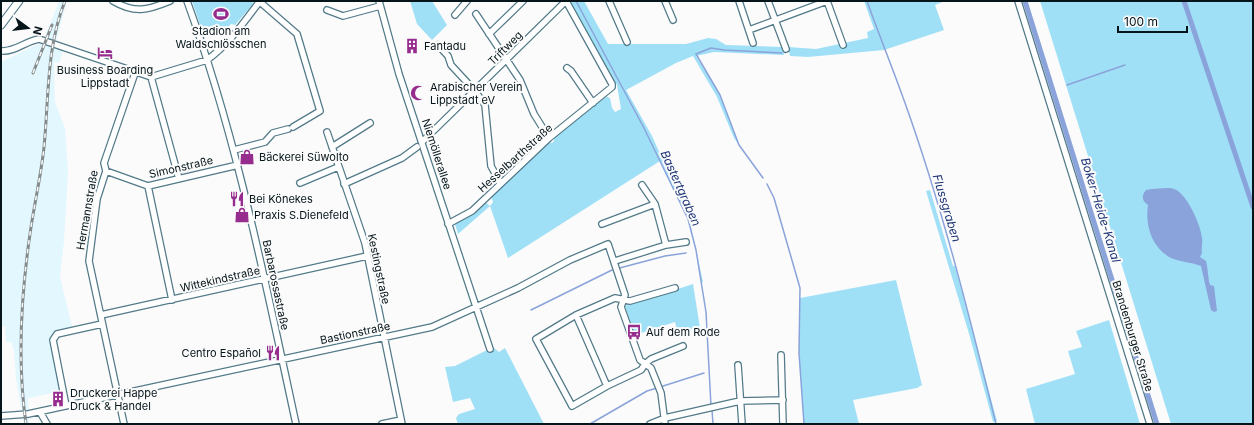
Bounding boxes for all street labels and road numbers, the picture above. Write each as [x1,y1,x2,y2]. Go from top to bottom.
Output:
street label: Triftweg [485,28,525,68]
street label: Niemöllerallee [419,117,455,191]
street label: Hesselbarthstraße [475,121,555,195]
street label: Simonstraße [148,153,214,181]
street label: Hermannstraße [73,169,101,251]
street label: Kestingstraße [365,233,393,305]
street label: Barbarossastraße [260,239,292,331]
street label: Wittekindstraße [179,263,261,295]
street label: Brandenburger Straße [1109,279,1157,393]
street label: Bastionstraße [319,319,391,347]

